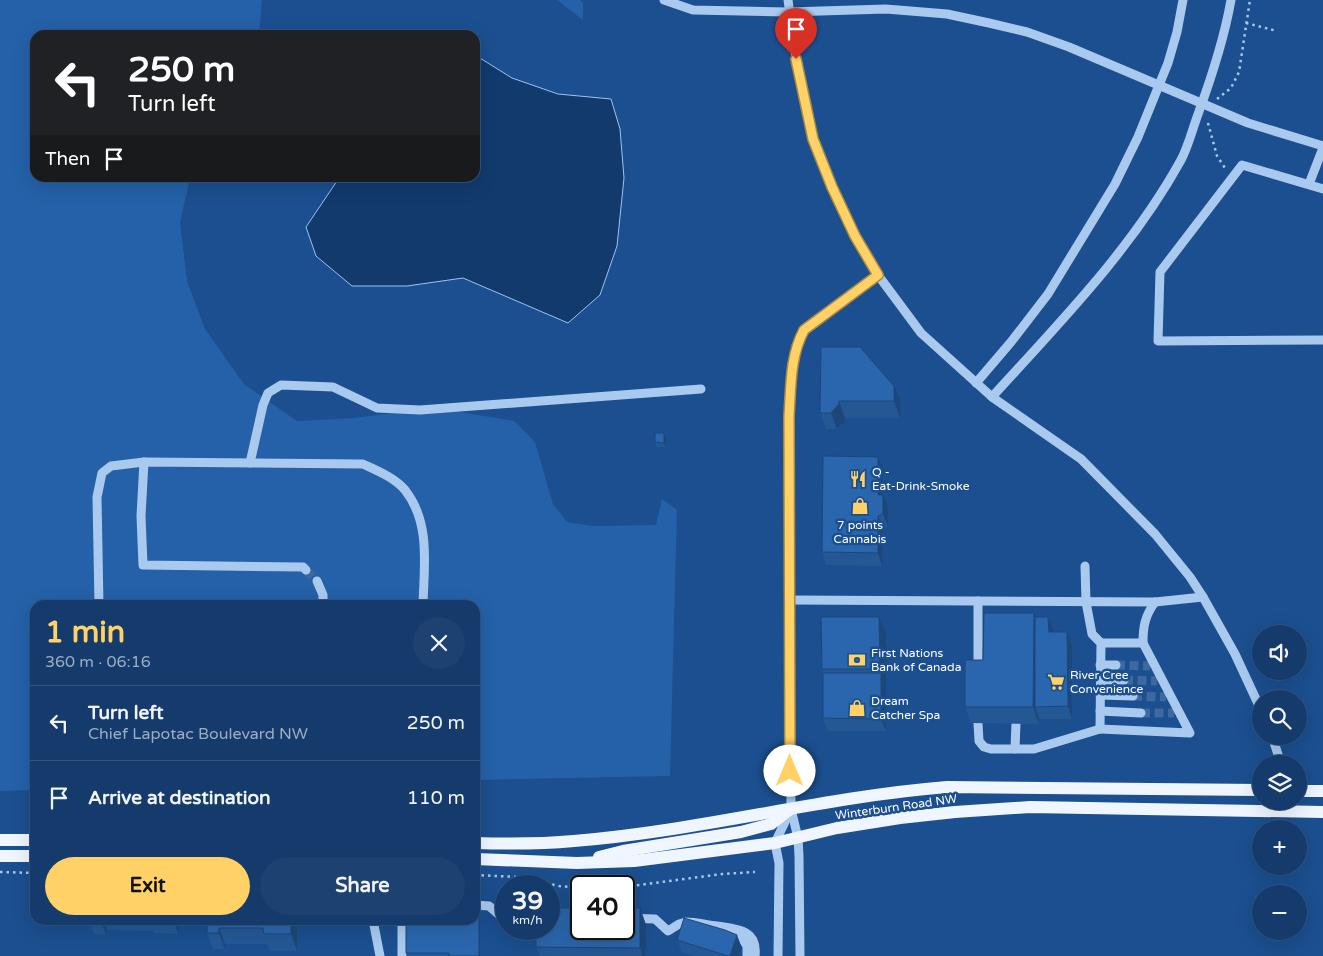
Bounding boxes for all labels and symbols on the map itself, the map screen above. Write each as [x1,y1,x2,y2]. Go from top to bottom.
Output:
pin [775,8,817,59]
place label: Q - Eat-Drink-Smoke [872,465,970,493]
restaurant icon: Q - Eat-Drink-Smoke [848,469,868,489]
shop icon: 7 points Cannabis [850,496,870,516]
place label: 7 points Cannabis [834,518,887,546]
place label: First Nations Bank of Canada [871,646,961,674]
bank icon: First Nations Bank of Canada [847,650,867,670]
place label: River Cree Convenience [1070,668,1143,696]
supermarket icon: River Cree Convenience [1046,672,1066,692]
place label: Dream Catcher Spa [871,694,940,722]
shop icon: Dream Catcher Spa [847,698,867,718]
position arrow [763,744,815,796]
street label: Winterburn Road NW [834,792,958,822]
speed limit sign: 40 [570,875,635,940]

